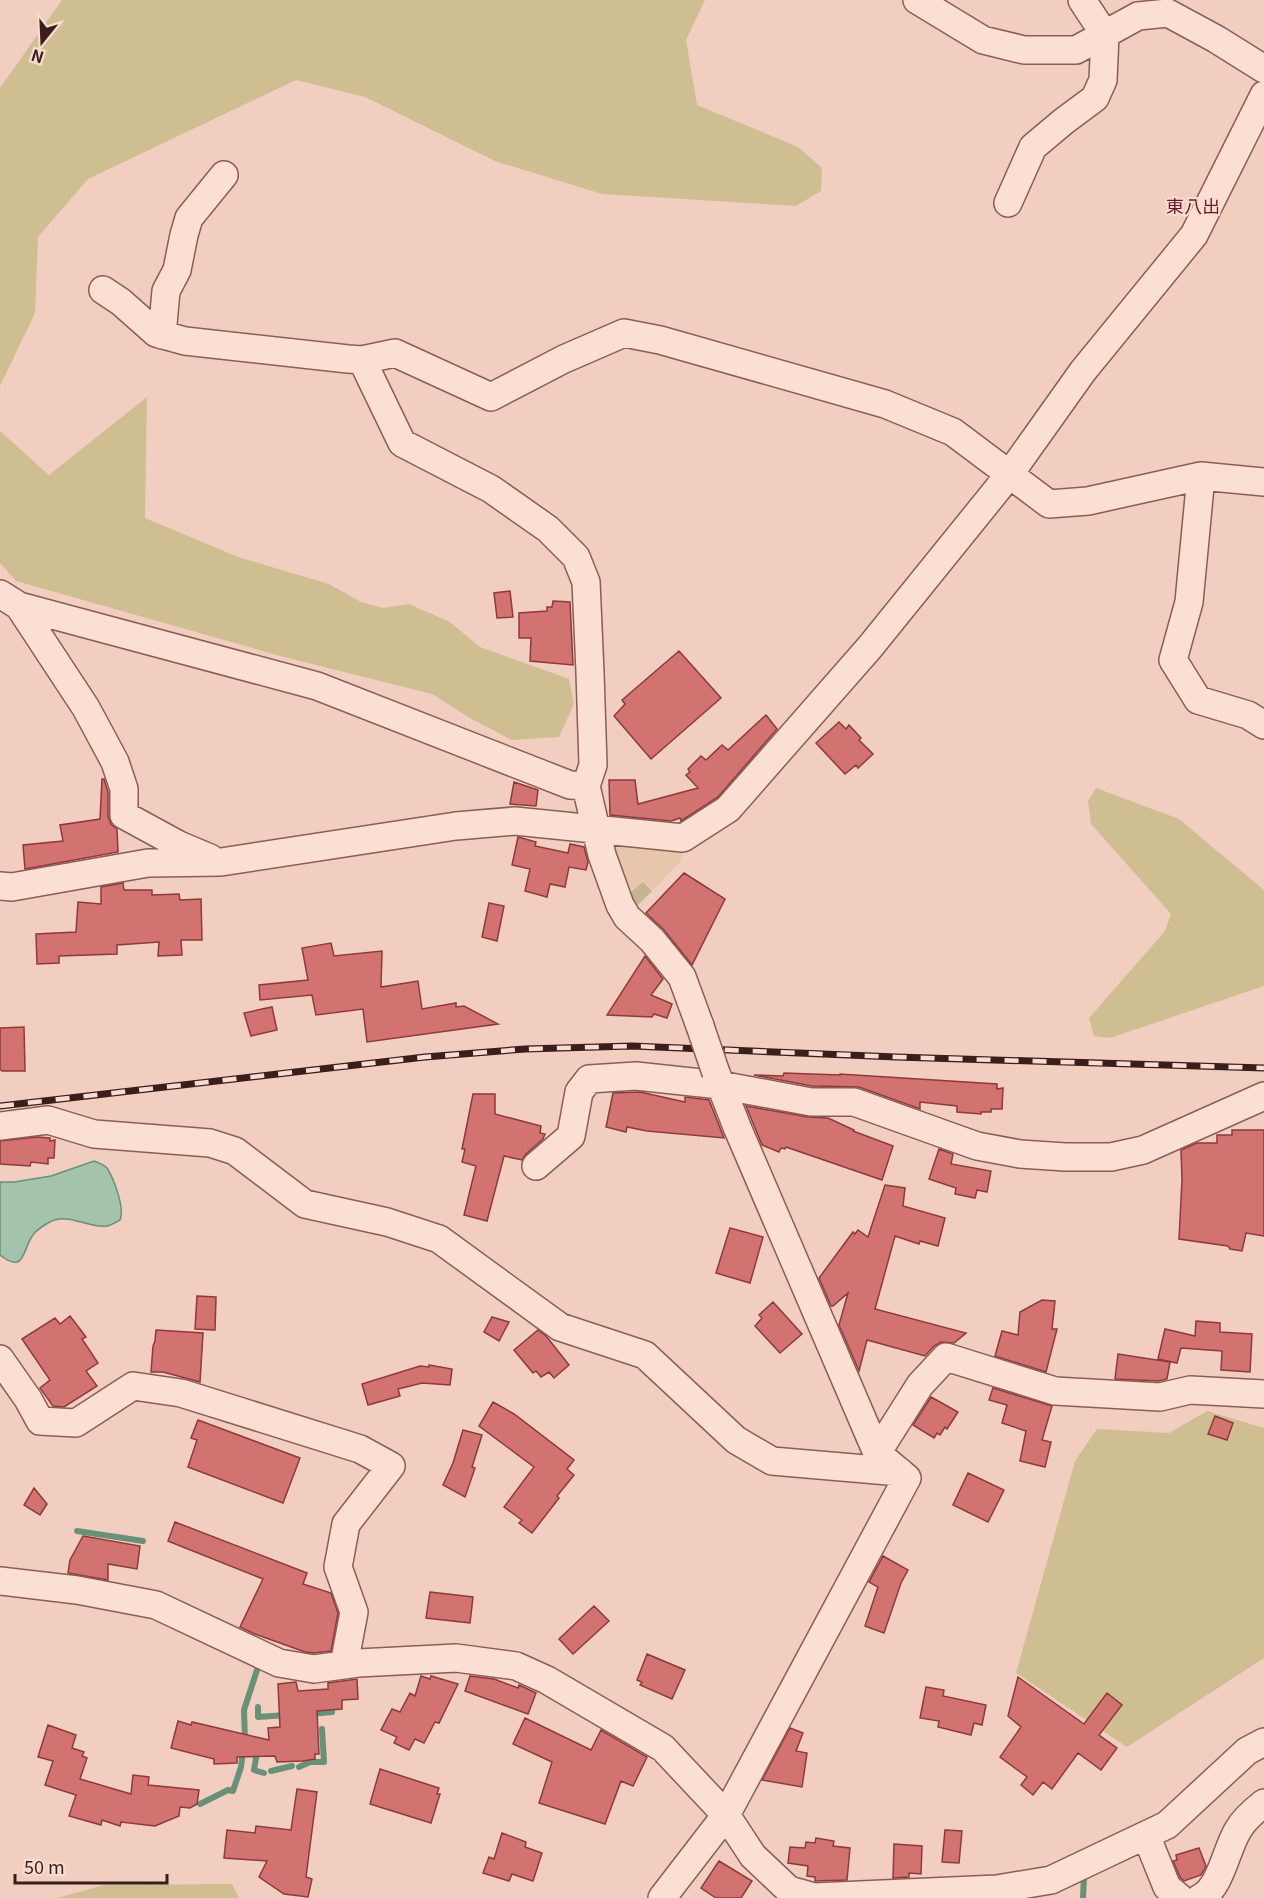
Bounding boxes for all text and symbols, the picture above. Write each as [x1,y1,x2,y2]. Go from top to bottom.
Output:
north arrow [12,12,72,72]
text: N [28,44,46,70]
district label: 東八出 [1166,192,1220,218]
scale bar [15,1847,166,1885]
text: 50 m [24,1853,65,1879]

